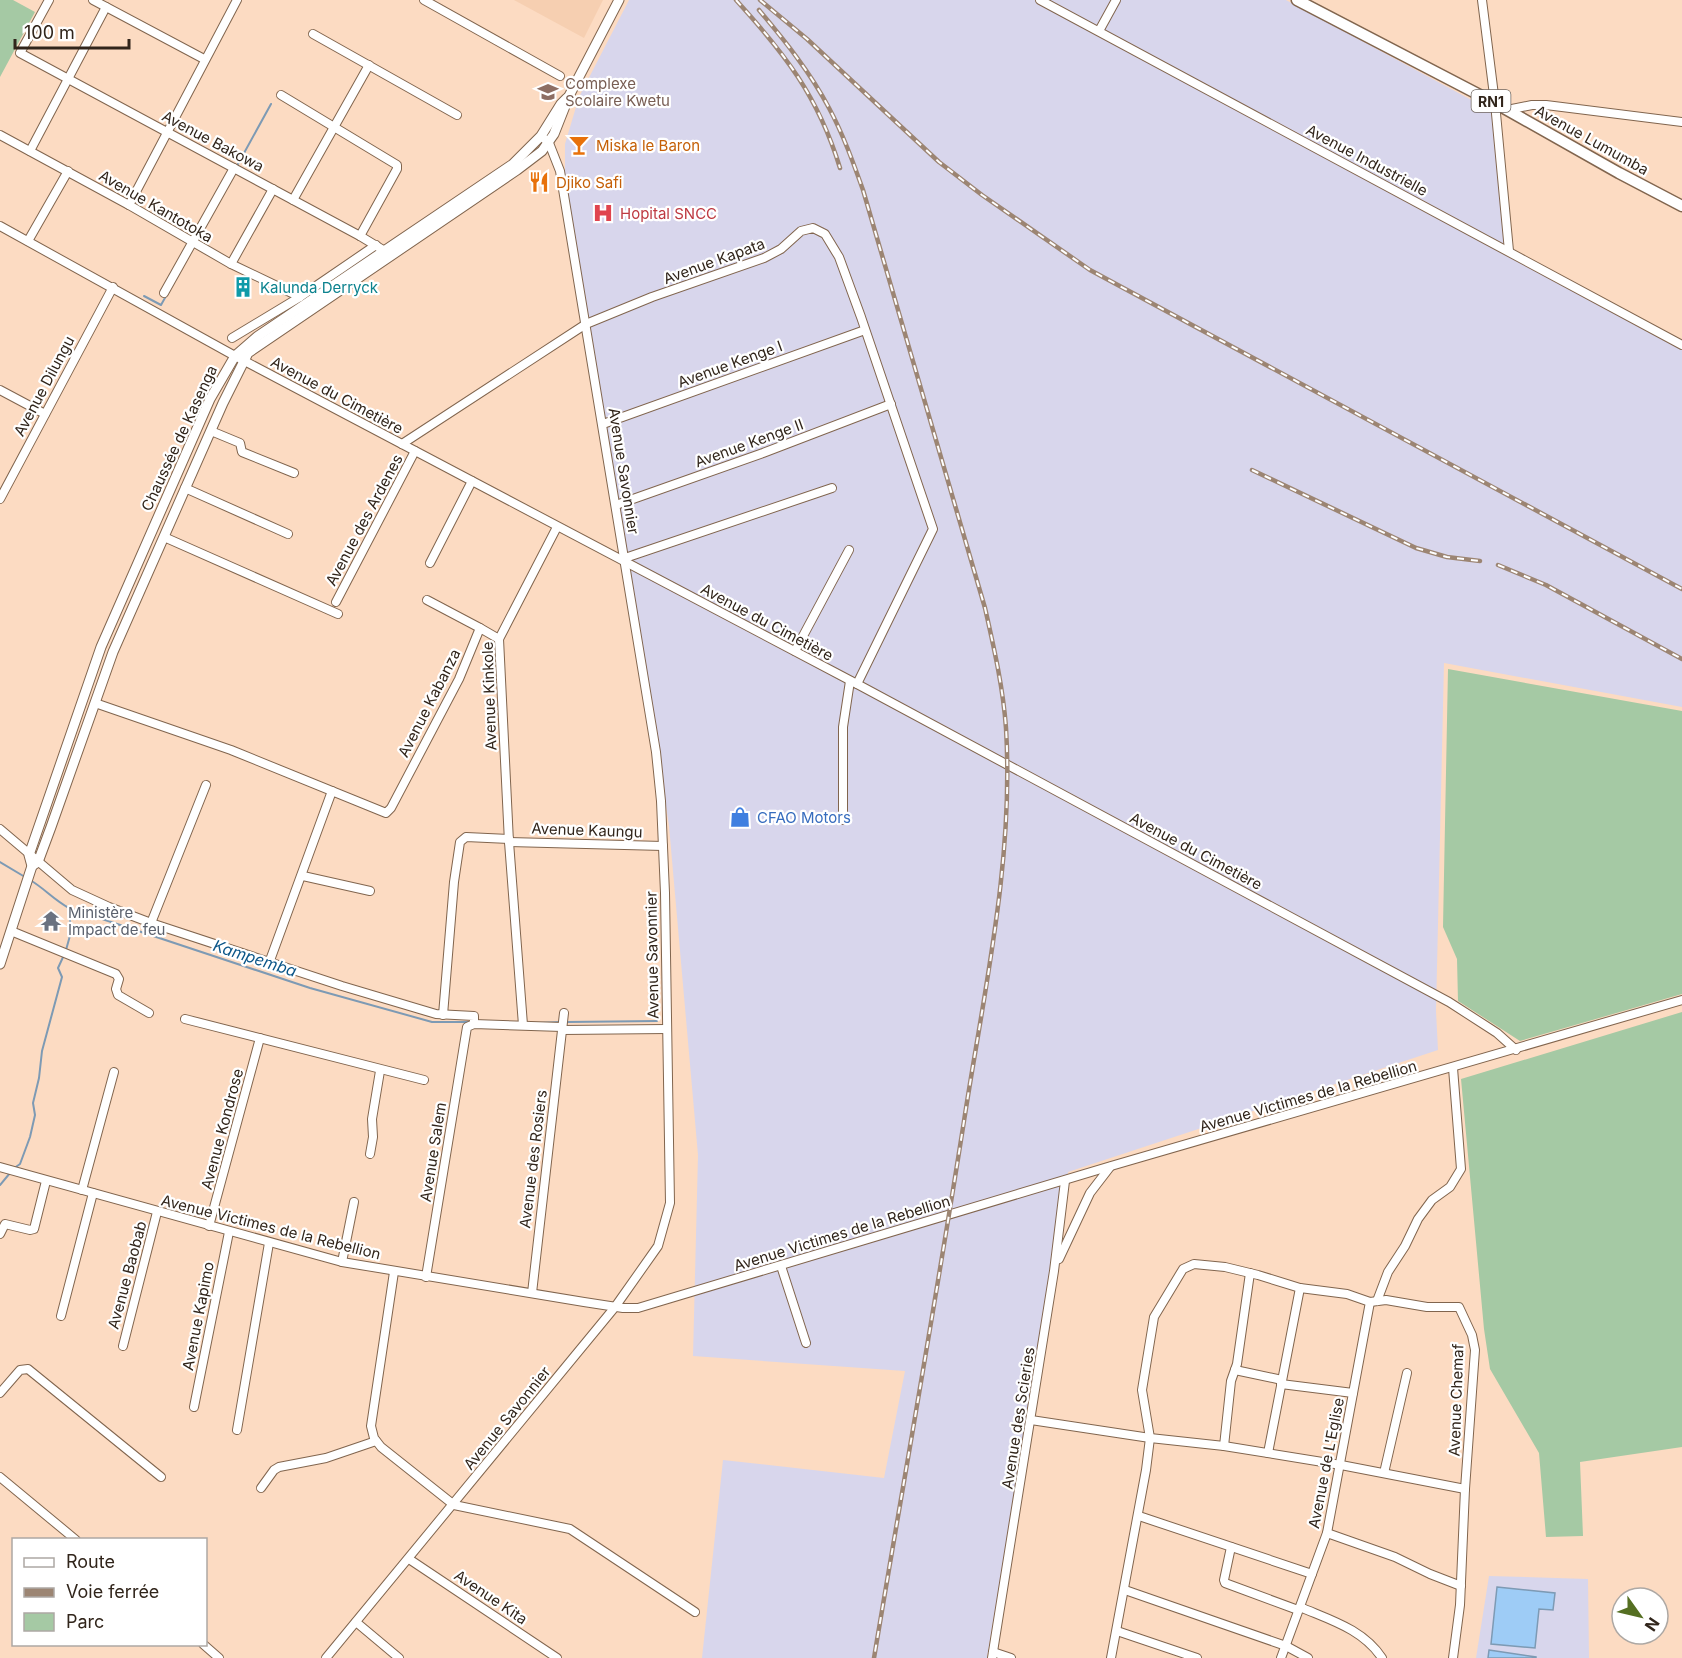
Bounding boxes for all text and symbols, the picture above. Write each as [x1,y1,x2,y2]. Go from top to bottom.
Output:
scale bar [15,12,129,50]
text: 100 m [24,22,75,43]
place label: Complexe Scolaire Kwetu [565,74,670,110]
school or university icon: Complexe Scolaire Kwetu [536,80,560,104]
road number: RN1 [1472,90,1510,112]
street label: Avenue Lumumba [1532,101,1652,179]
street label: Avenue Bakowa [159,106,267,176]
street label: Avenue Industrielle [1303,120,1431,200]
bar icon: Miska le Baron [567,133,591,157]
place label: Miska le Baron [596,136,700,155]
street label: Avenue Kantotoka [96,166,216,246]
restaurant icon: Djiko Safi [527,170,551,194]
place label: Djiko Safi [556,173,622,192]
hospital icon: Hopital SNCC [591,201,615,225]
place label: Hopital SNCC [620,204,717,223]
street label: Avenue Kapata [661,234,767,288]
building icon: Kalunda Derryck [231,275,255,299]
place label: Kalunda Derryck [260,278,379,297]
street label: Avenue Dilungu [10,333,78,439]
street label: Avenue Kenge I [675,336,785,392]
street label: Avenue du Cimetière [268,352,406,438]
street label: Chaussée de Kasenga [137,362,221,514]
street label: Avenue Savonnier [605,406,643,536]
street label: Avenue Kenge II [692,415,806,471]
street label: Avenue des Ardenes [321,451,407,589]
street label: Avenue du Cimetière [698,579,836,665]
street label: Avenue Kinkole [478,641,500,751]
street label: Avenue Kabanza [394,646,464,760]
shop icon: CFAO Motors [728,805,752,829]
place label: CFAO Motors [757,808,851,827]
street label: Avenue du Cimetière [1127,808,1265,894]
street label: Avenue Kaungu [531,819,643,841]
street label: Avenue Savonnier [641,891,663,1019]
place label: Ministère Impact de feu [68,903,166,939]
temple icon: Ministère Impact de feu [39,909,63,933]
water label: Kampemba [211,935,299,981]
street label: Avenue Victimes de la Rebellion [1197,1056,1419,1136]
street label: Avenue Kondrose [197,1066,247,1192]
street label: Avenue des Rosiers [515,1089,551,1229]
street label: Avenue Salem [416,1101,450,1203]
street label: Avenue Victimes de la Rebellion [159,1191,383,1263]
street label: Avenue Victimes de la Rebellion [731,1191,953,1275]
street label: Avenue Baobab [103,1219,151,1331]
street label: Avenue Kapimo [178,1260,218,1372]
street label: Avenue Chemaf [1445,1343,1467,1457]
street label: Avenue des Scieries [997,1345,1039,1490]
street label: Avenue Savonnier [459,1362,555,1474]
street label: Avenue de L'Eglise [1304,1396,1348,1530]
legend [12,1538,207,1646]
text: Route [66,1551,115,1572]
street label: Avenue Kita [451,1566,531,1628]
text: Voie ferrée [66,1581,159,1602]
north arrow [1610,1586,1670,1646]
text: Parc [66,1611,104,1632]
text: N [1641,1614,1664,1635]

